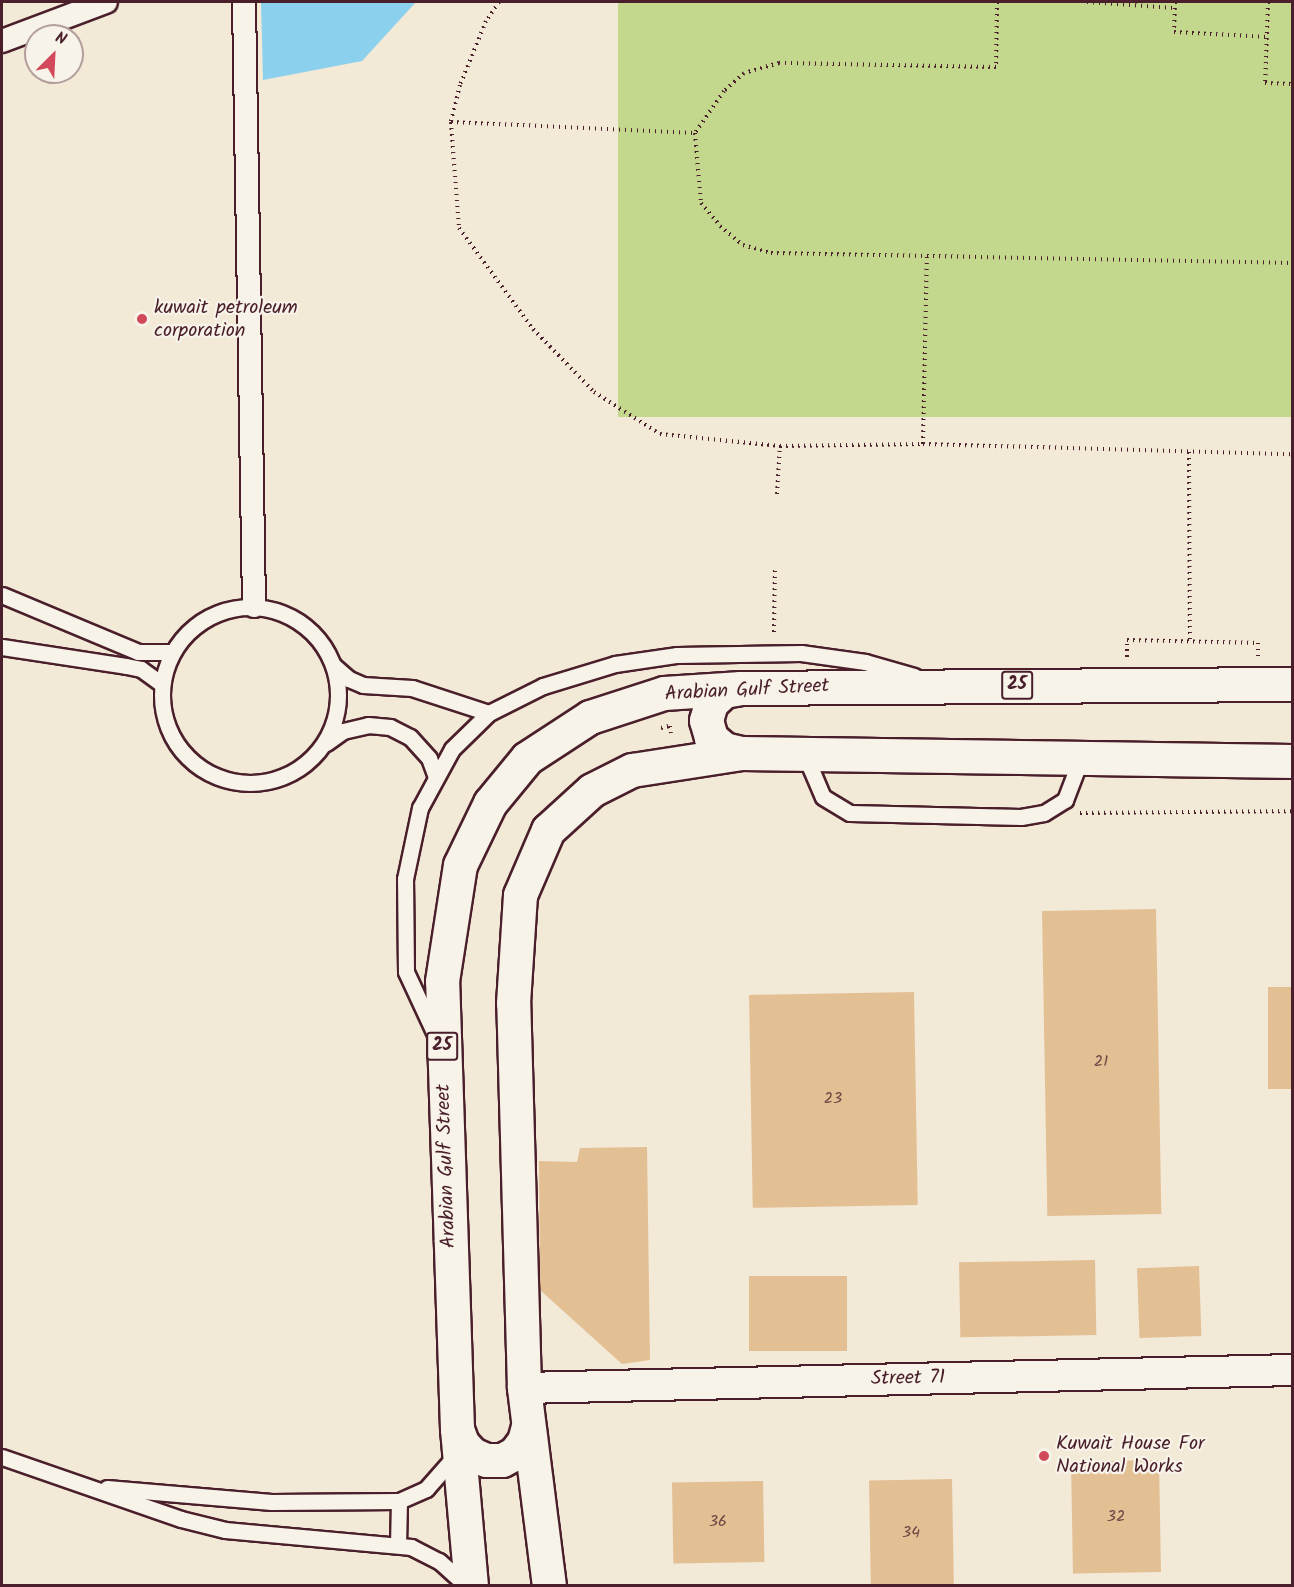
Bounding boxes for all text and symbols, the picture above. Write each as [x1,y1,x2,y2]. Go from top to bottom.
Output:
north arrow [24,24,84,84]
text: N [51,25,70,52]
place label: kuwait petroleum corporation [154,296,298,343]
marker: kuwait petroleum corporation [135,312,149,326]
road number: 25 [1000,670,1034,700]
street label: Arabian Gulf Street [664,675,830,707]
road number: 25 [426,1031,458,1061]
house number: 21 [1094,1052,1108,1072]
street label: Arabian Gulf Street [432,1083,462,1249]
house number: 23 [824,1089,842,1109]
street label: Street 71 [871,1366,945,1392]
place label: Kuwait House For National Works [1056,1432,1205,1479]
marker: Kuwait House For National Works [1037,1449,1051,1463]
house number: 32 [1107,1507,1125,1527]
house number: 36 [709,1512,727,1532]
house number: 34 [902,1523,920,1543]

